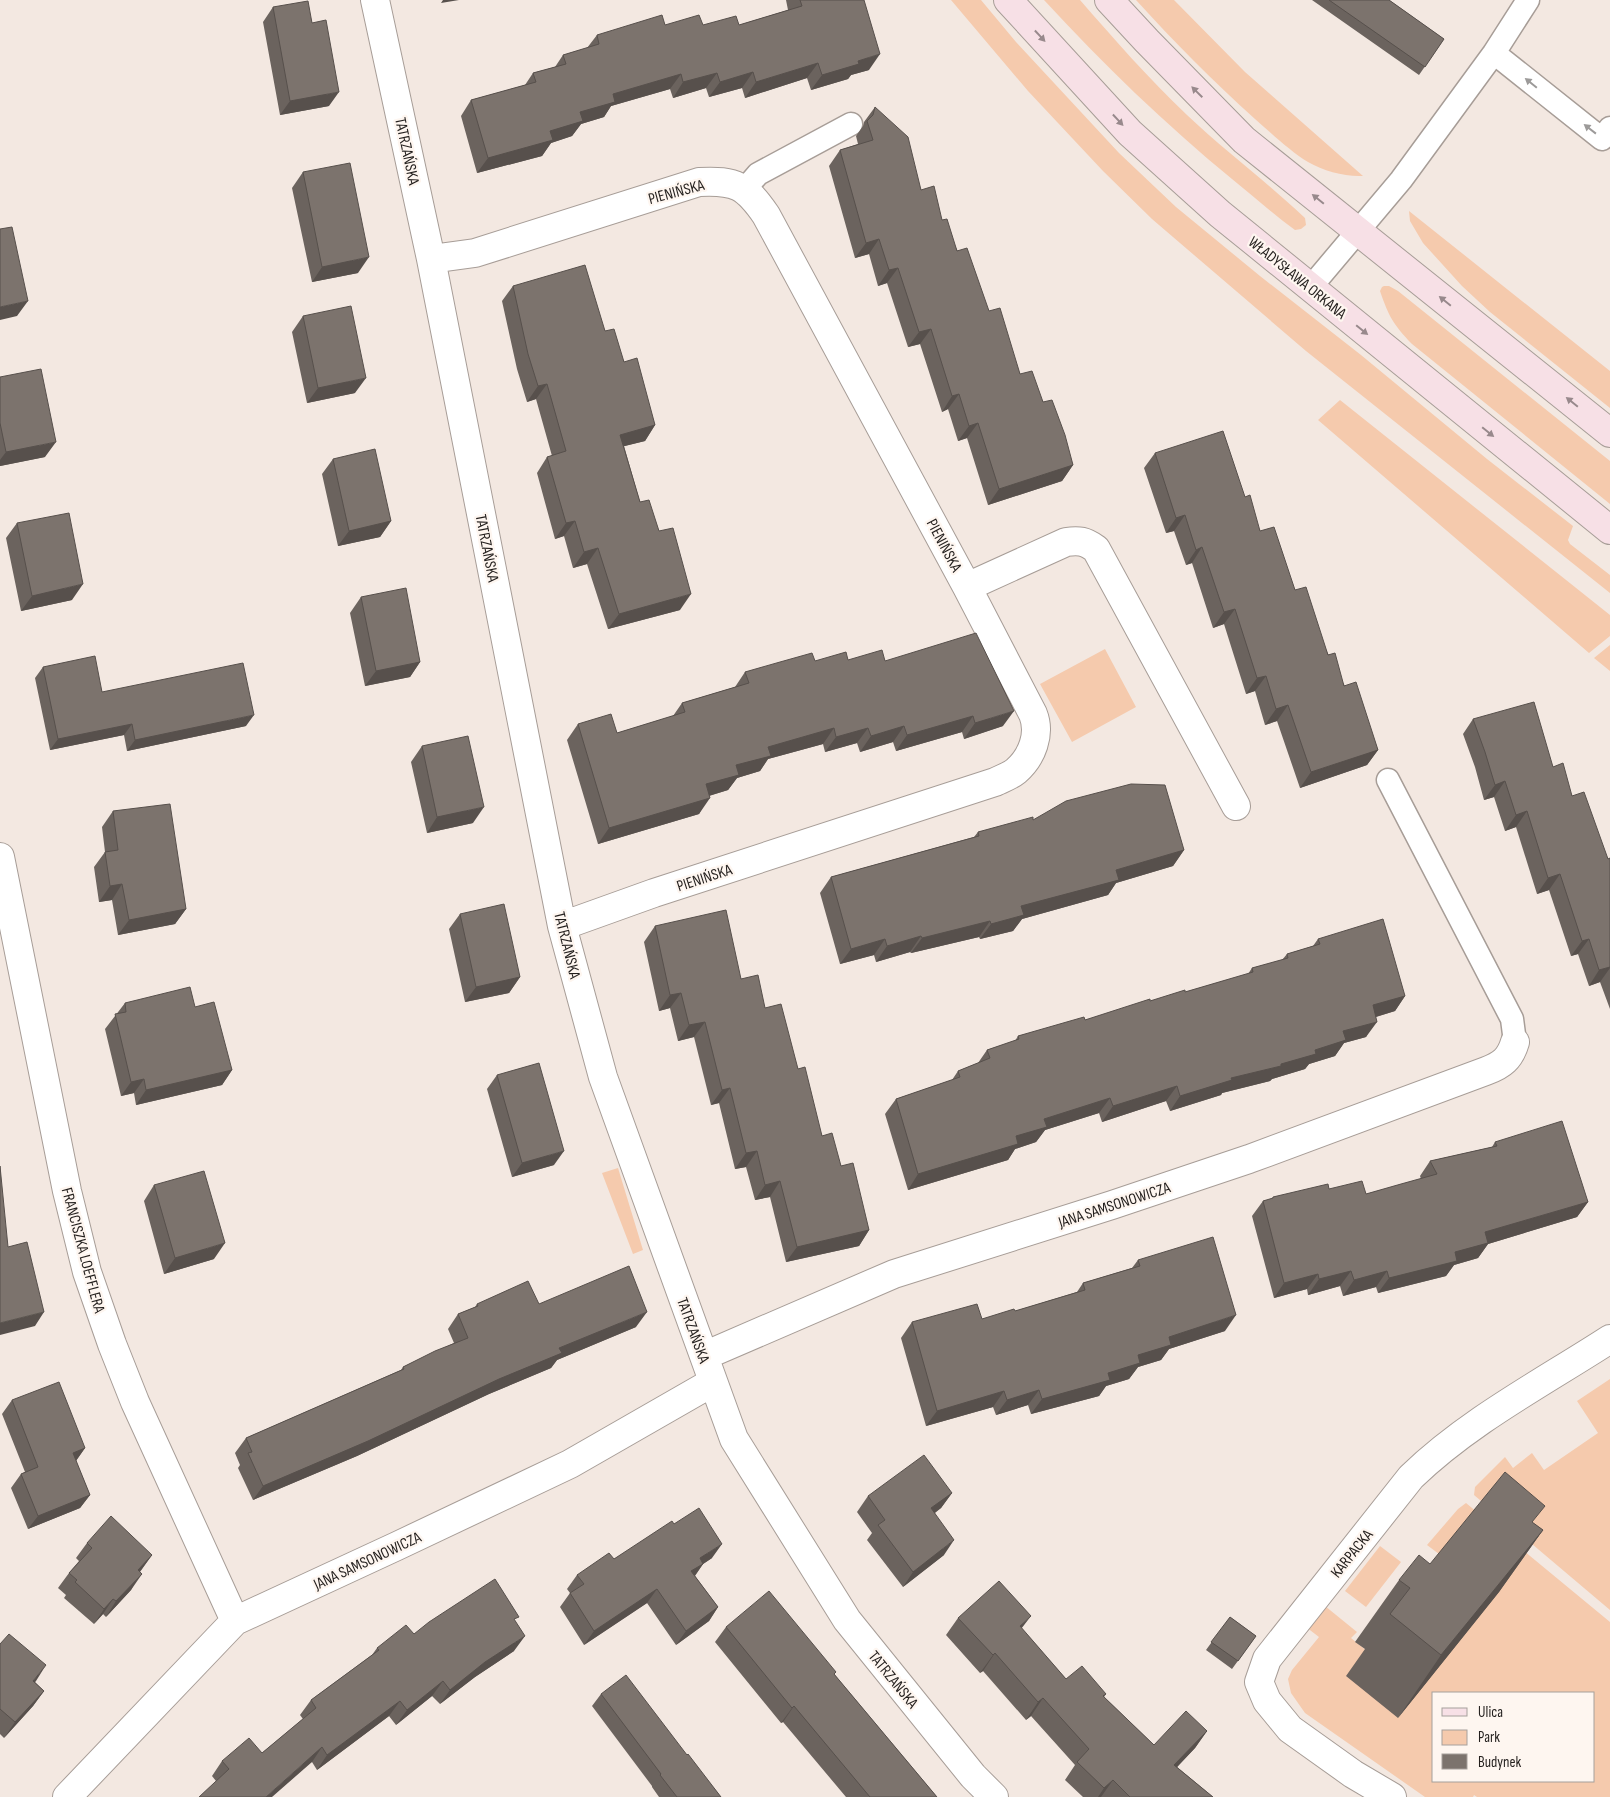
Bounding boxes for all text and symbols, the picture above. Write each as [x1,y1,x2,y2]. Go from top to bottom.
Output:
one-way arrow [1034,30,1046,42]
one-way arrow [1525,77,1538,88]
one-way arrow [1191,86,1203,98]
one-way arrow [1112,114,1124,126]
street label: TATRZAŃSKA [390,116,423,187]
one-way arrow [1584,124,1597,135]
street label: PIENIŃSKA [646,176,707,209]
one-way arrow [1312,194,1325,205]
street label: WŁADYSŁAWA ORKANA [1244,233,1350,324]
one-way arrow [1439,295,1452,306]
one-way arrow [1355,324,1368,335]
one-way arrow [1566,397,1579,408]
one-way arrow [1481,426,1494,437]
street label: TATRZAŃSKA [471,513,502,584]
street label: PIENIŃSKA [922,516,966,576]
street label: PIENIŃSKA [674,861,735,896]
street label: TATRZAŃSKA [549,910,584,981]
street label: JANA SAMSONOWICZA [1055,1178,1173,1233]
street label: FRANCISZKA LOEFFLERA [57,1186,108,1315]
street label: TATRZAŃSKA [672,1295,713,1366]
street label: KARPACKA [1327,1526,1377,1582]
street label: JANA SAMSONOWICZA [310,1528,425,1595]
street label: TATRZAŃSKA [864,1647,922,1713]
legend [1432,1692,1595,1782]
text: Ulica [1478,1703,1503,1722]
text: Park [1478,1728,1500,1747]
text: Budynek [1478,1753,1521,1772]

